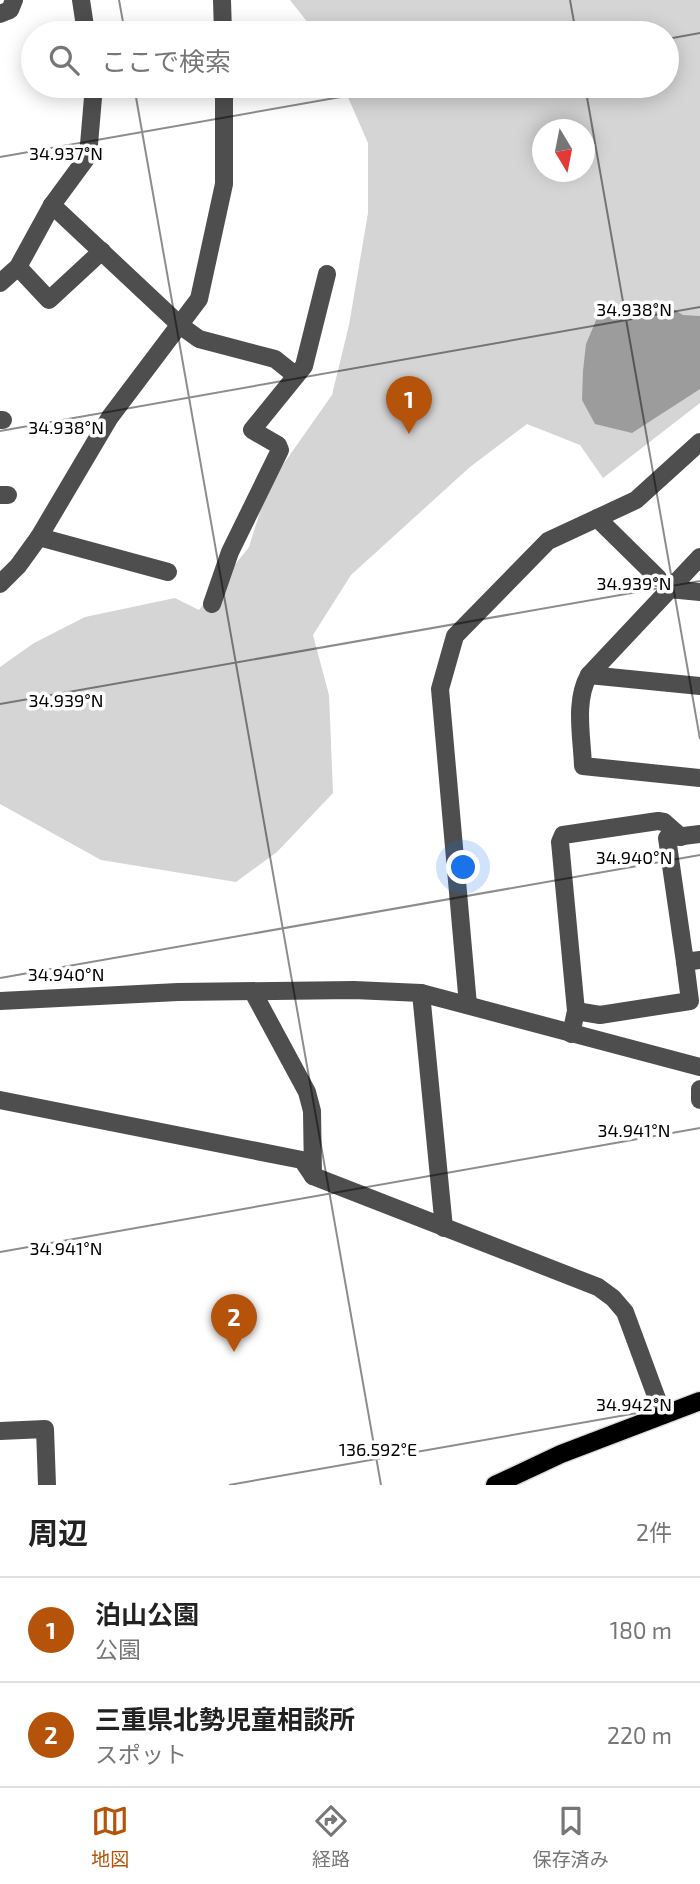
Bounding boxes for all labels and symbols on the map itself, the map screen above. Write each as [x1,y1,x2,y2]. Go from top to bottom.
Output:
north arrow [532,119,595,182]
text: 34.937°N [29,142,103,164]
text: 34.938°N [596,298,672,320]
pin: 1 [386,376,432,434]
text: 34.938°N [28,416,104,438]
text: 34.939°N [596,572,672,594]
text: 34.939°N [28,689,104,711]
text: 34.940°N [596,846,672,868]
your location [446,850,480,884]
text: 34.940°N [28,963,104,985]
text: 34.941°N [598,1119,670,1141]
text: 34.941°N [30,1237,102,1259]
pin: 2 [211,1294,257,1352]
text: 34.942°N [596,1393,672,1415]
text: 136.592°E [339,1438,417,1460]

